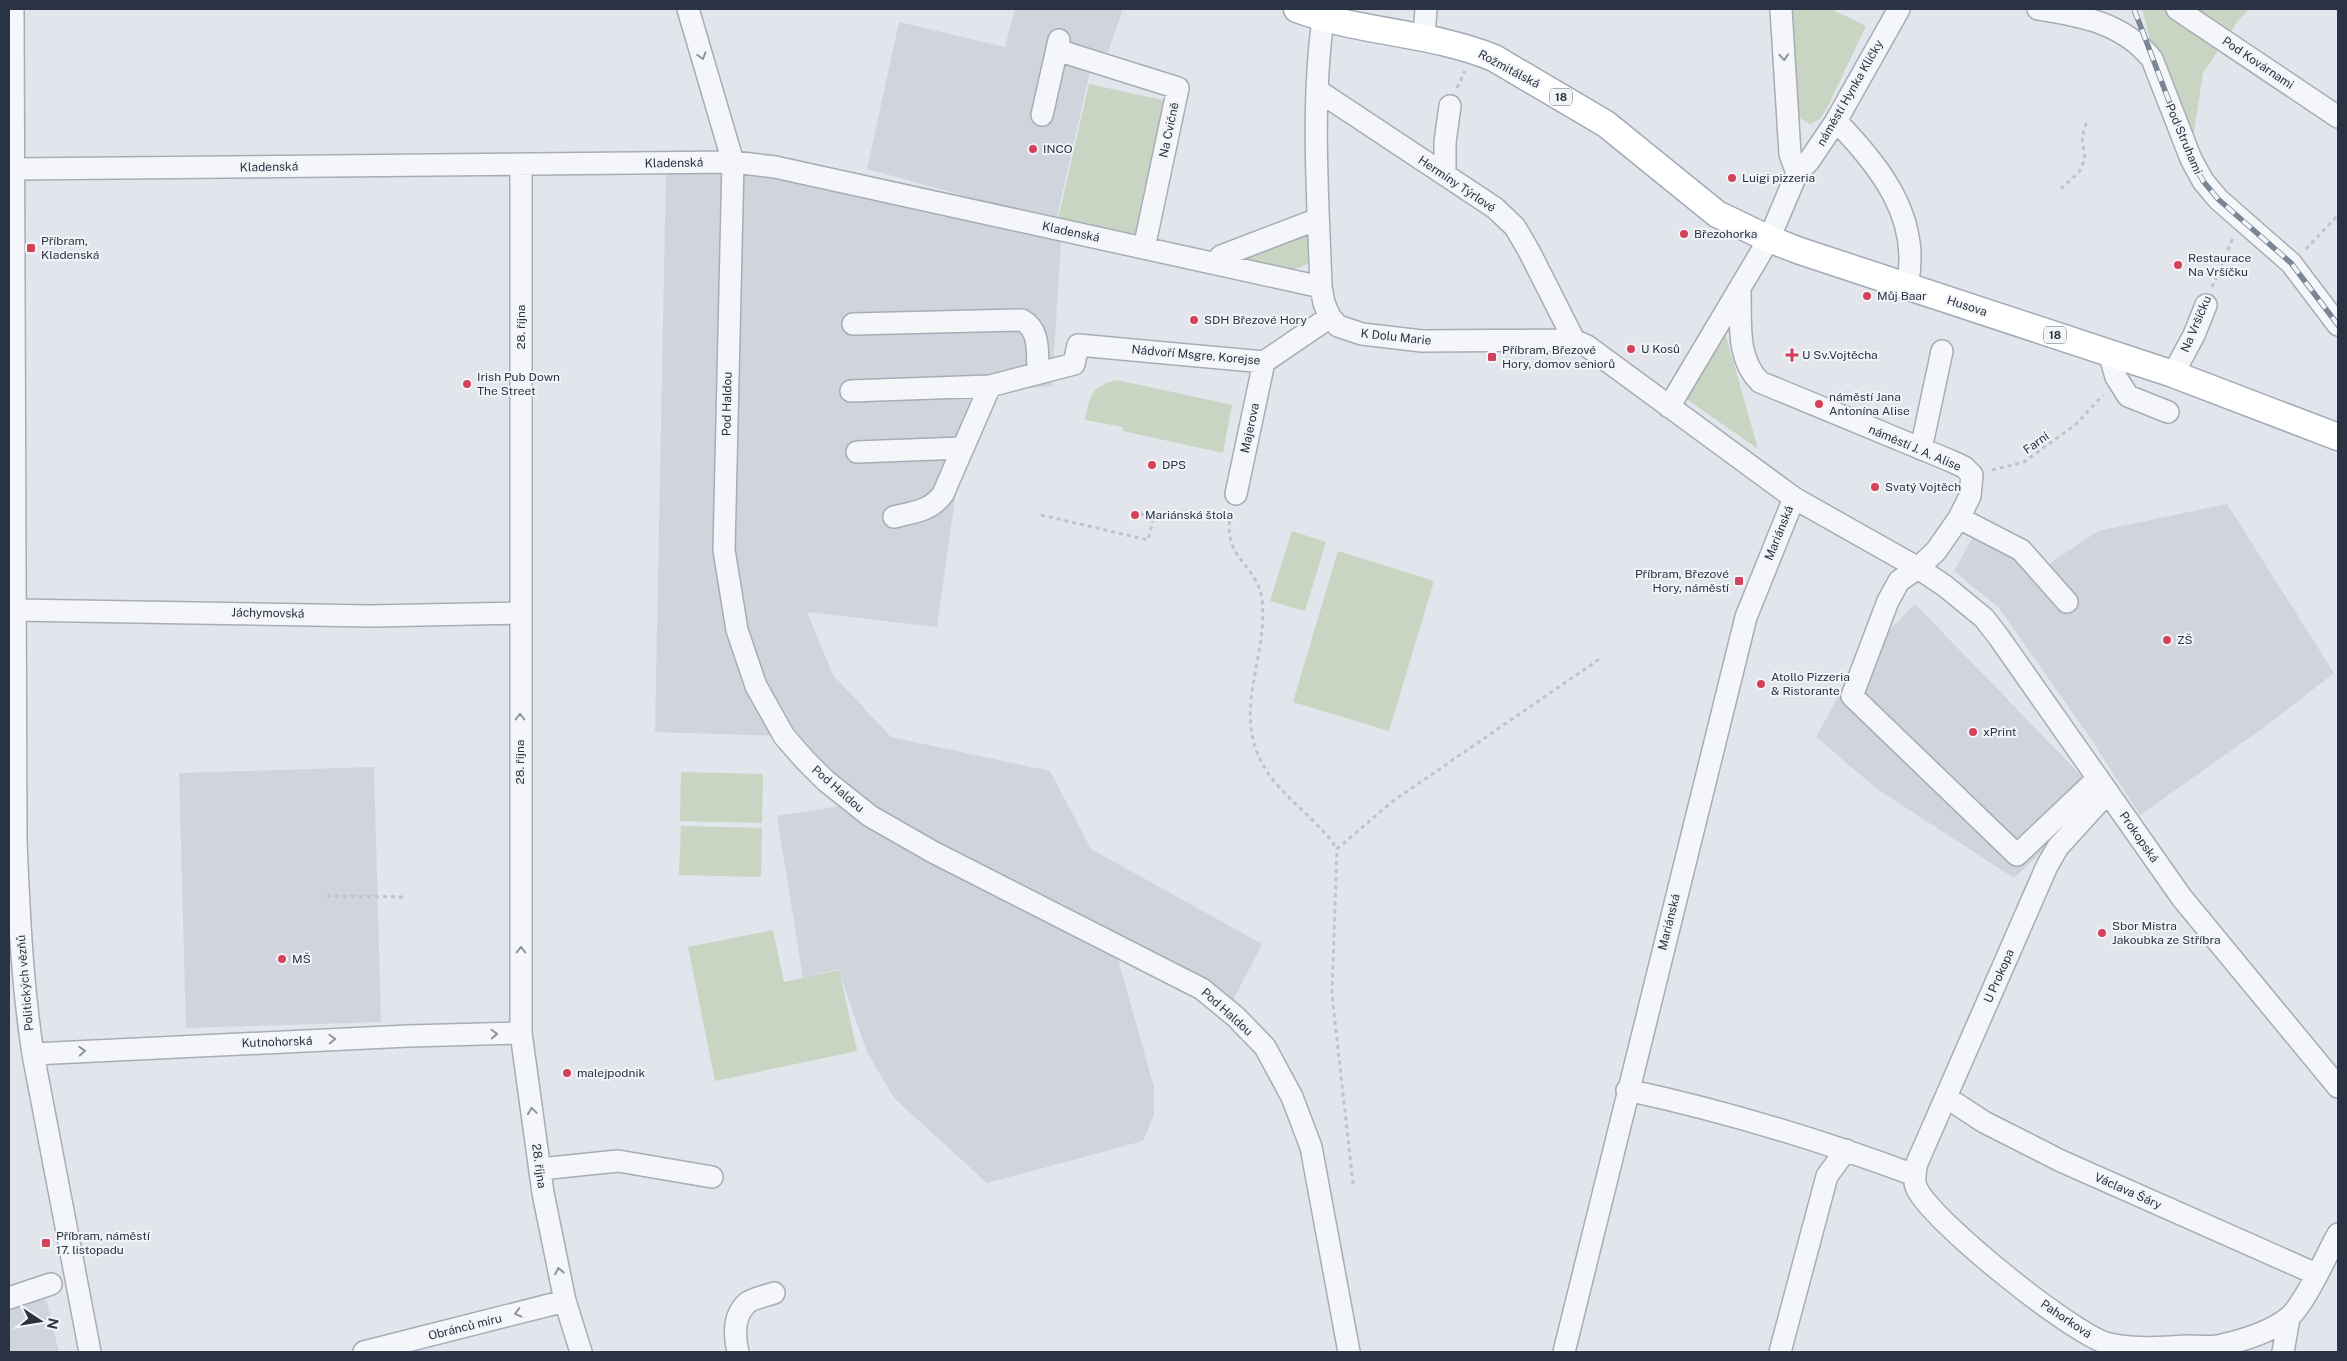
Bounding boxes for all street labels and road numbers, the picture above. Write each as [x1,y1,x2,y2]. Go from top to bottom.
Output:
street label: Pod Kovárnami [2220,34,2296,92]
street label: náměstí Hynka Kličky [1814,37,1886,149]
street label: Rožmitálská [1476,47,1542,91]
road number: 18 [1550,88,1572,105]
street label: Na Cvičně [1156,101,1182,159]
street label: Pod Struhami [2163,102,2205,176]
street label: Hermíny Týrlové [1416,153,1499,215]
street label: Kladenská [645,155,703,171]
street label: Kladenská [240,159,298,175]
street label: Kladenská [1041,219,1101,245]
street label: Husova [1945,293,1989,319]
street label: Na Vršíčku [2178,294,2214,354]
street label: 28. října [514,305,528,349]
street label: K Dolu Marie [1360,326,1432,348]
road number: 18 [2044,326,2066,344]
street label: Nádvoří Msgre. Korejse [1131,342,1261,368]
street label: Pod Haldou [719,372,735,436]
street label: Majerova [1238,402,1262,454]
street label: náměstí J. A. Alise [1867,422,1964,474]
street label: Farní [2020,428,2052,457]
street label: Mariánská [1762,504,1796,562]
street label: Jáchymovská [231,605,305,621]
street label: 28. října [513,740,527,784]
street label: Pod Haldou [809,763,867,815]
street label: Prokopská [2116,809,2162,865]
street label: Mariánská [1655,892,1683,952]
street label: Politických vězňů [14,934,36,1032]
street label: U Prokopa [1981,947,2017,1005]
street label: Pod Haldou [1198,985,1256,1039]
street label: Kutnohorská [241,1034,313,1050]
street label: 28. října [529,1143,549,1189]
street label: Václava Šáry [2092,1170,2164,1212]
street label: Pahorková [2038,1297,2094,1341]
street label: Obránců míru [427,1311,503,1343]

